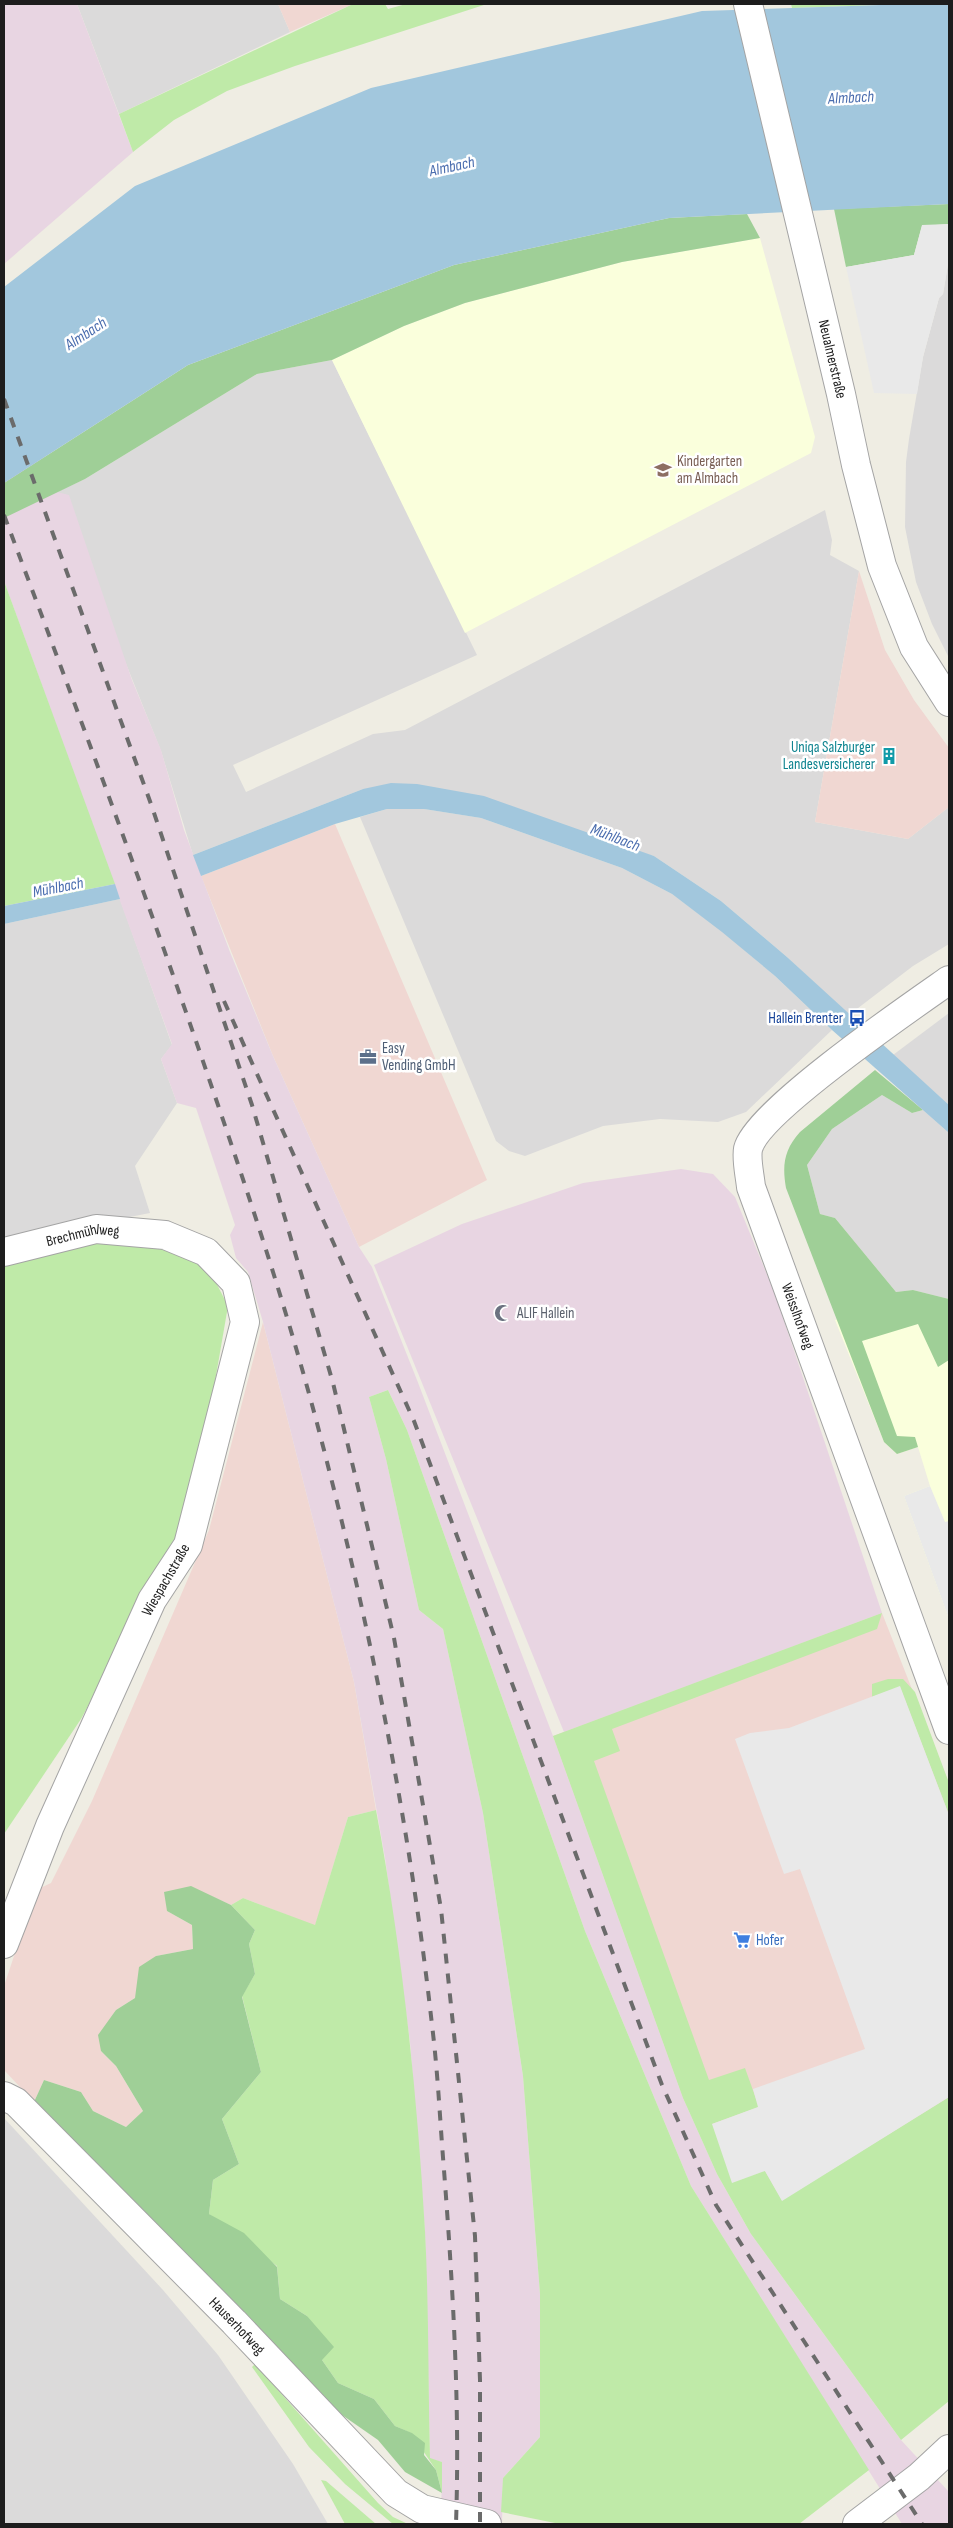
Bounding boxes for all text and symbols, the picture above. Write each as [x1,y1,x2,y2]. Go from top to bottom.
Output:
water label: Almbach [827,87,875,109]
water label: Almbach [427,153,477,181]
water label: Almbach [61,313,111,355]
street label: Neualmerstraße [814,318,851,400]
place label: Kindergarten am Almbach [677,452,742,488]
school or university icon: Kindergarten am Almbach [653,460,673,480]
place label: Uniqa Salzburger Landesversicherer [783,738,876,774]
building icon: Uniqa Salzburger Landesversicherer [879,746,899,766]
water label: Mühlbach [588,820,643,856]
water label: Mühlbach [31,874,85,902]
bus stop icon: Hallein Brenter [847,1008,867,1028]
place label: Hallein Brenter [768,1009,844,1028]
place label: Easy Vending GmbH [382,1039,456,1075]
office icon: Easy Vending GmbH [358,1047,378,1067]
street label: Brechmühlweg [44,1220,120,1251]
street label: Weisslhofweg [777,1280,819,1352]
mosque icon: ALIF Hallein [493,1303,513,1323]
place label: ALIF Hallein [516,1304,575,1323]
street label: Wiespachstraße [138,1540,194,1620]
supermarket icon: Hofer [732,1930,752,1950]
place label: Hofer [756,1931,785,1950]
street label: Hauserhofweg [205,2293,269,2358]

